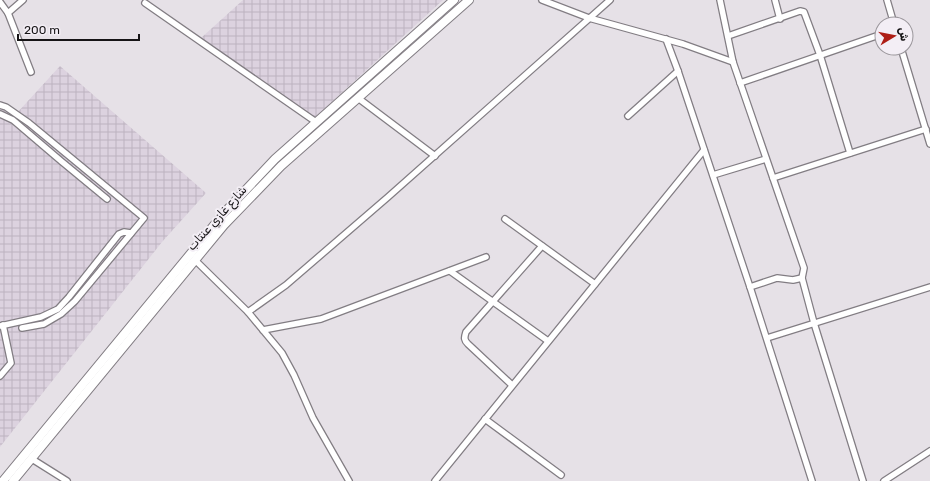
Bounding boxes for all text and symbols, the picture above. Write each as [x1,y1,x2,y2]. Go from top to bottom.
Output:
scale bar [18,16,139,42]
north arrow [874,16,914,56]
text: 200 m [24,23,60,37]
text: ش [896,26,911,42]
street label: شارع غازي عنتاب [184,183,251,255]

